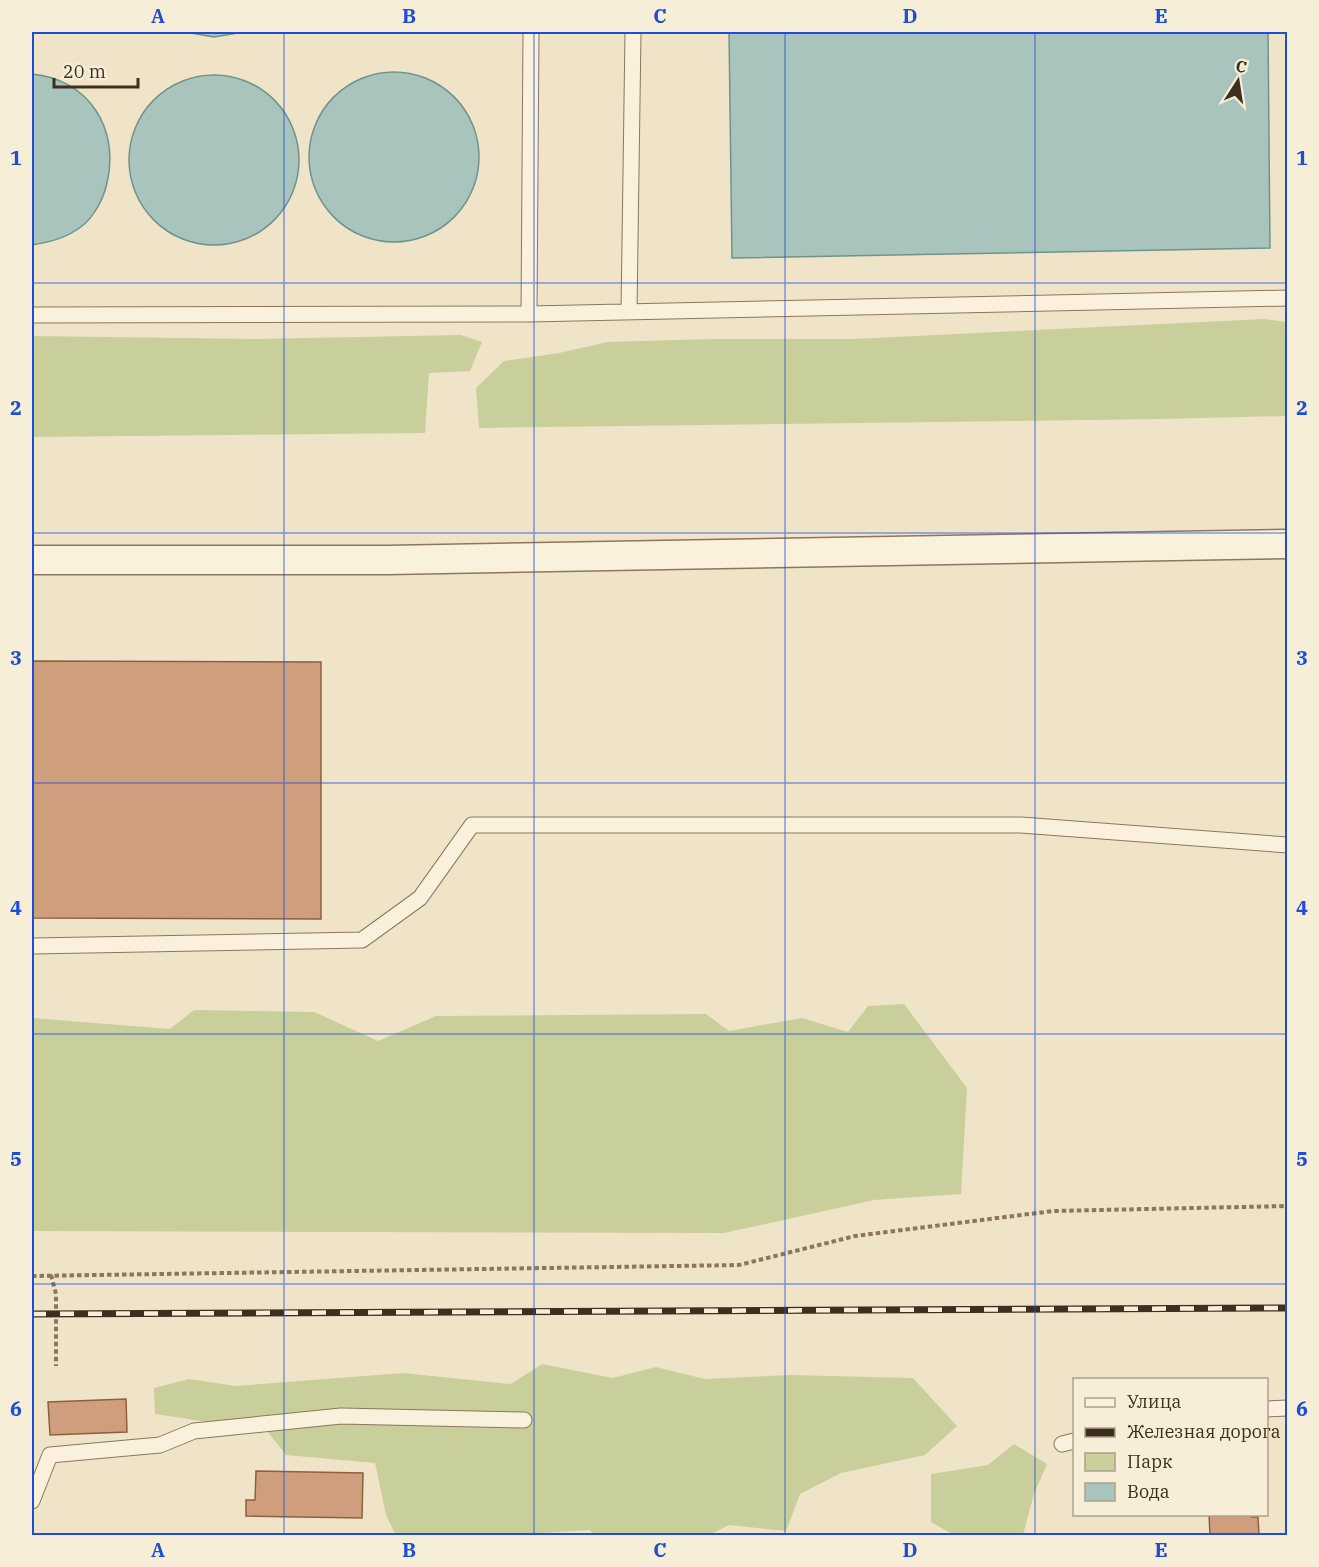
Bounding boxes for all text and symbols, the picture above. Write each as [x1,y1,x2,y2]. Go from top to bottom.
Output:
text: A [151,2,165,29]
text: B [402,2,416,29]
text: C [653,2,667,29]
text: D [902,2,918,29]
text: E [1154,2,1168,29]
scale bar [54,51,138,89]
north arrow [1208,51,1268,111]
text: С [1234,55,1248,77]
text: 20 m [63,60,106,83]
text: 1 [10,144,22,171]
text: 1 [1296,144,1308,171]
text: 2 [10,394,22,421]
text: 2 [1296,394,1308,421]
text: 3 [10,644,22,671]
text: 3 [1296,644,1308,671]
text: 4 [10,894,22,921]
text: 4 [1296,894,1308,921]
text: 5 [10,1145,22,1172]
text: 5 [1296,1145,1308,1172]
legend [1073,1378,1268,1516]
text: Улица [1127,1390,1182,1413]
text: 6 [10,1395,22,1422]
text: 6 [1296,1395,1308,1422]
text: Железная дорога [1127,1420,1281,1443]
text: Парк [1127,1450,1173,1473]
text: Вода [1127,1480,1170,1503]
text: A [151,1536,165,1563]
text: B [402,1536,416,1563]
text: C [653,1536,667,1563]
text: D [902,1536,918,1563]
text: E [1154,1536,1168,1563]

